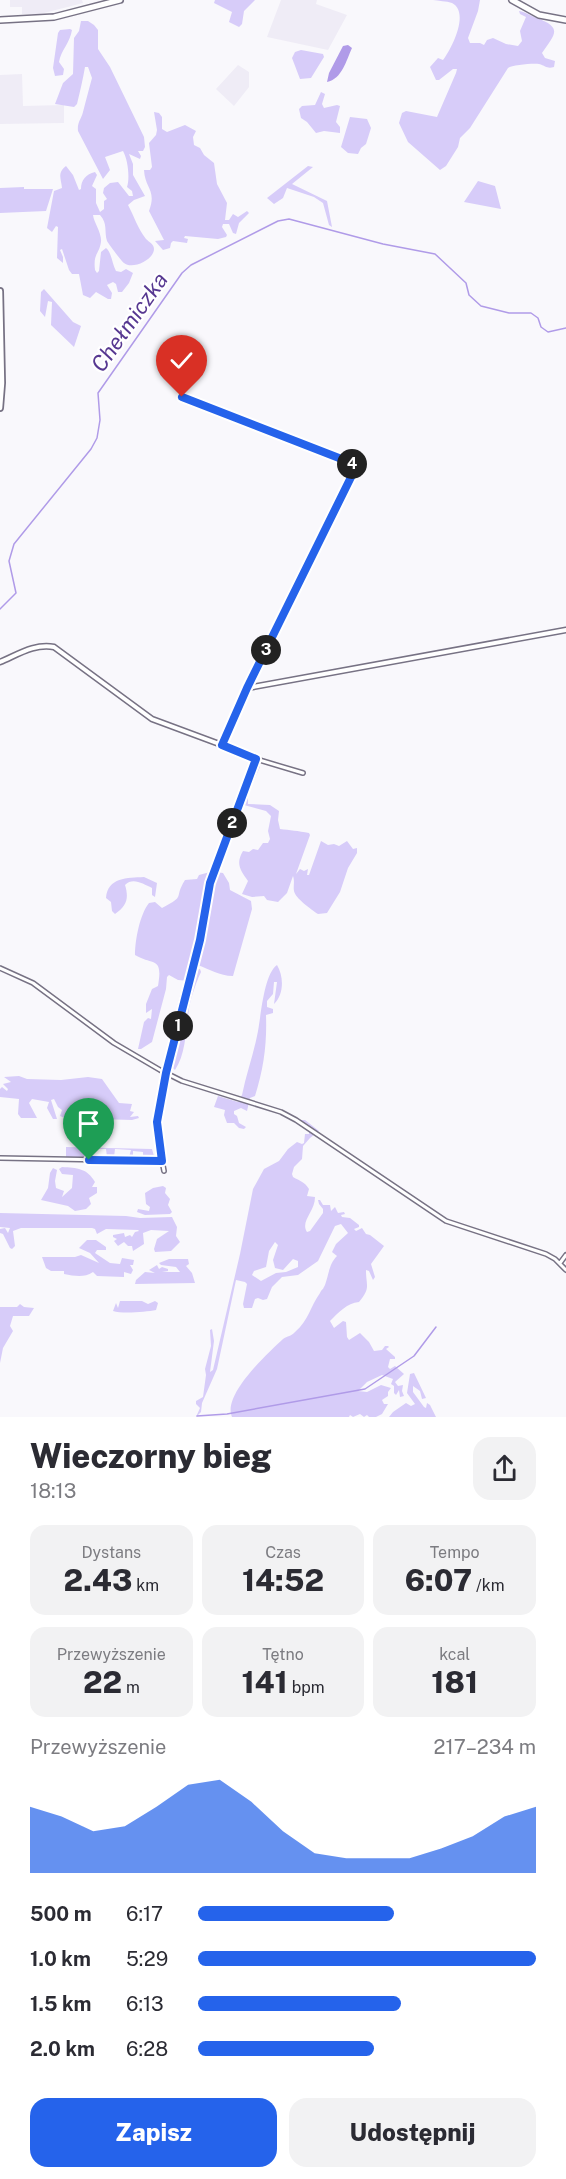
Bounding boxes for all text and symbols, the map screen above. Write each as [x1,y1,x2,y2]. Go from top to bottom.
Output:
water label: Chełmiczka [85,267,173,377]
pin [156,335,207,397]
icon: check [165,344,198,377]
pin: 4 [337,449,367,479]
text: 4 [347,454,357,473]
pin: 3 [251,635,281,665]
text: 3 [261,640,271,659]
pin: 2 [217,808,247,838]
text: 2 [227,813,237,832]
pin: 1 [163,1011,193,1041]
text: 1 [175,1016,181,1035]
pin [63,1098,114,1160]
icon: arrive [72,1107,105,1140]
text: Wieczorny bieg [30,1437,272,1475]
button: share [473,1437,536,1500]
text: 18:13 [30,1479,76,1503]
text: Dystans [81,1543,141,1562]
text: Czas [265,1543,301,1562]
text: Tempo [430,1543,480,1562]
text: 2.43 [64,1562,132,1598]
text: 14:52 [242,1562,324,1598]
text: 6:07 [405,1562,472,1598]
text: km [132,1576,159,1595]
text: /km [472,1576,505,1595]
text: Przewyższenie [57,1645,166,1664]
text: Tętno [262,1645,304,1664]
text: kcal [439,1645,470,1664]
text: 22 [83,1664,122,1700]
text: 141 [241,1664,288,1700]
text: 181 [431,1664,478,1700]
text: m [122,1678,140,1697]
text: bpm [288,1678,325,1697]
text: Przewyższenie [30,1735,166,1759]
text: 217–234 m [434,1735,536,1759]
text: 500 m [30,1902,92,1926]
text: 6:17 [126,1902,163,1926]
text: 1.0 km [30,1947,91,1971]
text: 5:29 [126,1947,168,1971]
text: 1.5 km [30,1992,91,2016]
text: 6:13 [126,1992,164,2016]
text: 2.0 km [30,2037,95,2061]
text: 6:28 [126,2037,168,2061]
button: Zapisz [30,2098,277,2167]
button: Udostępnij [289,2098,536,2167]

